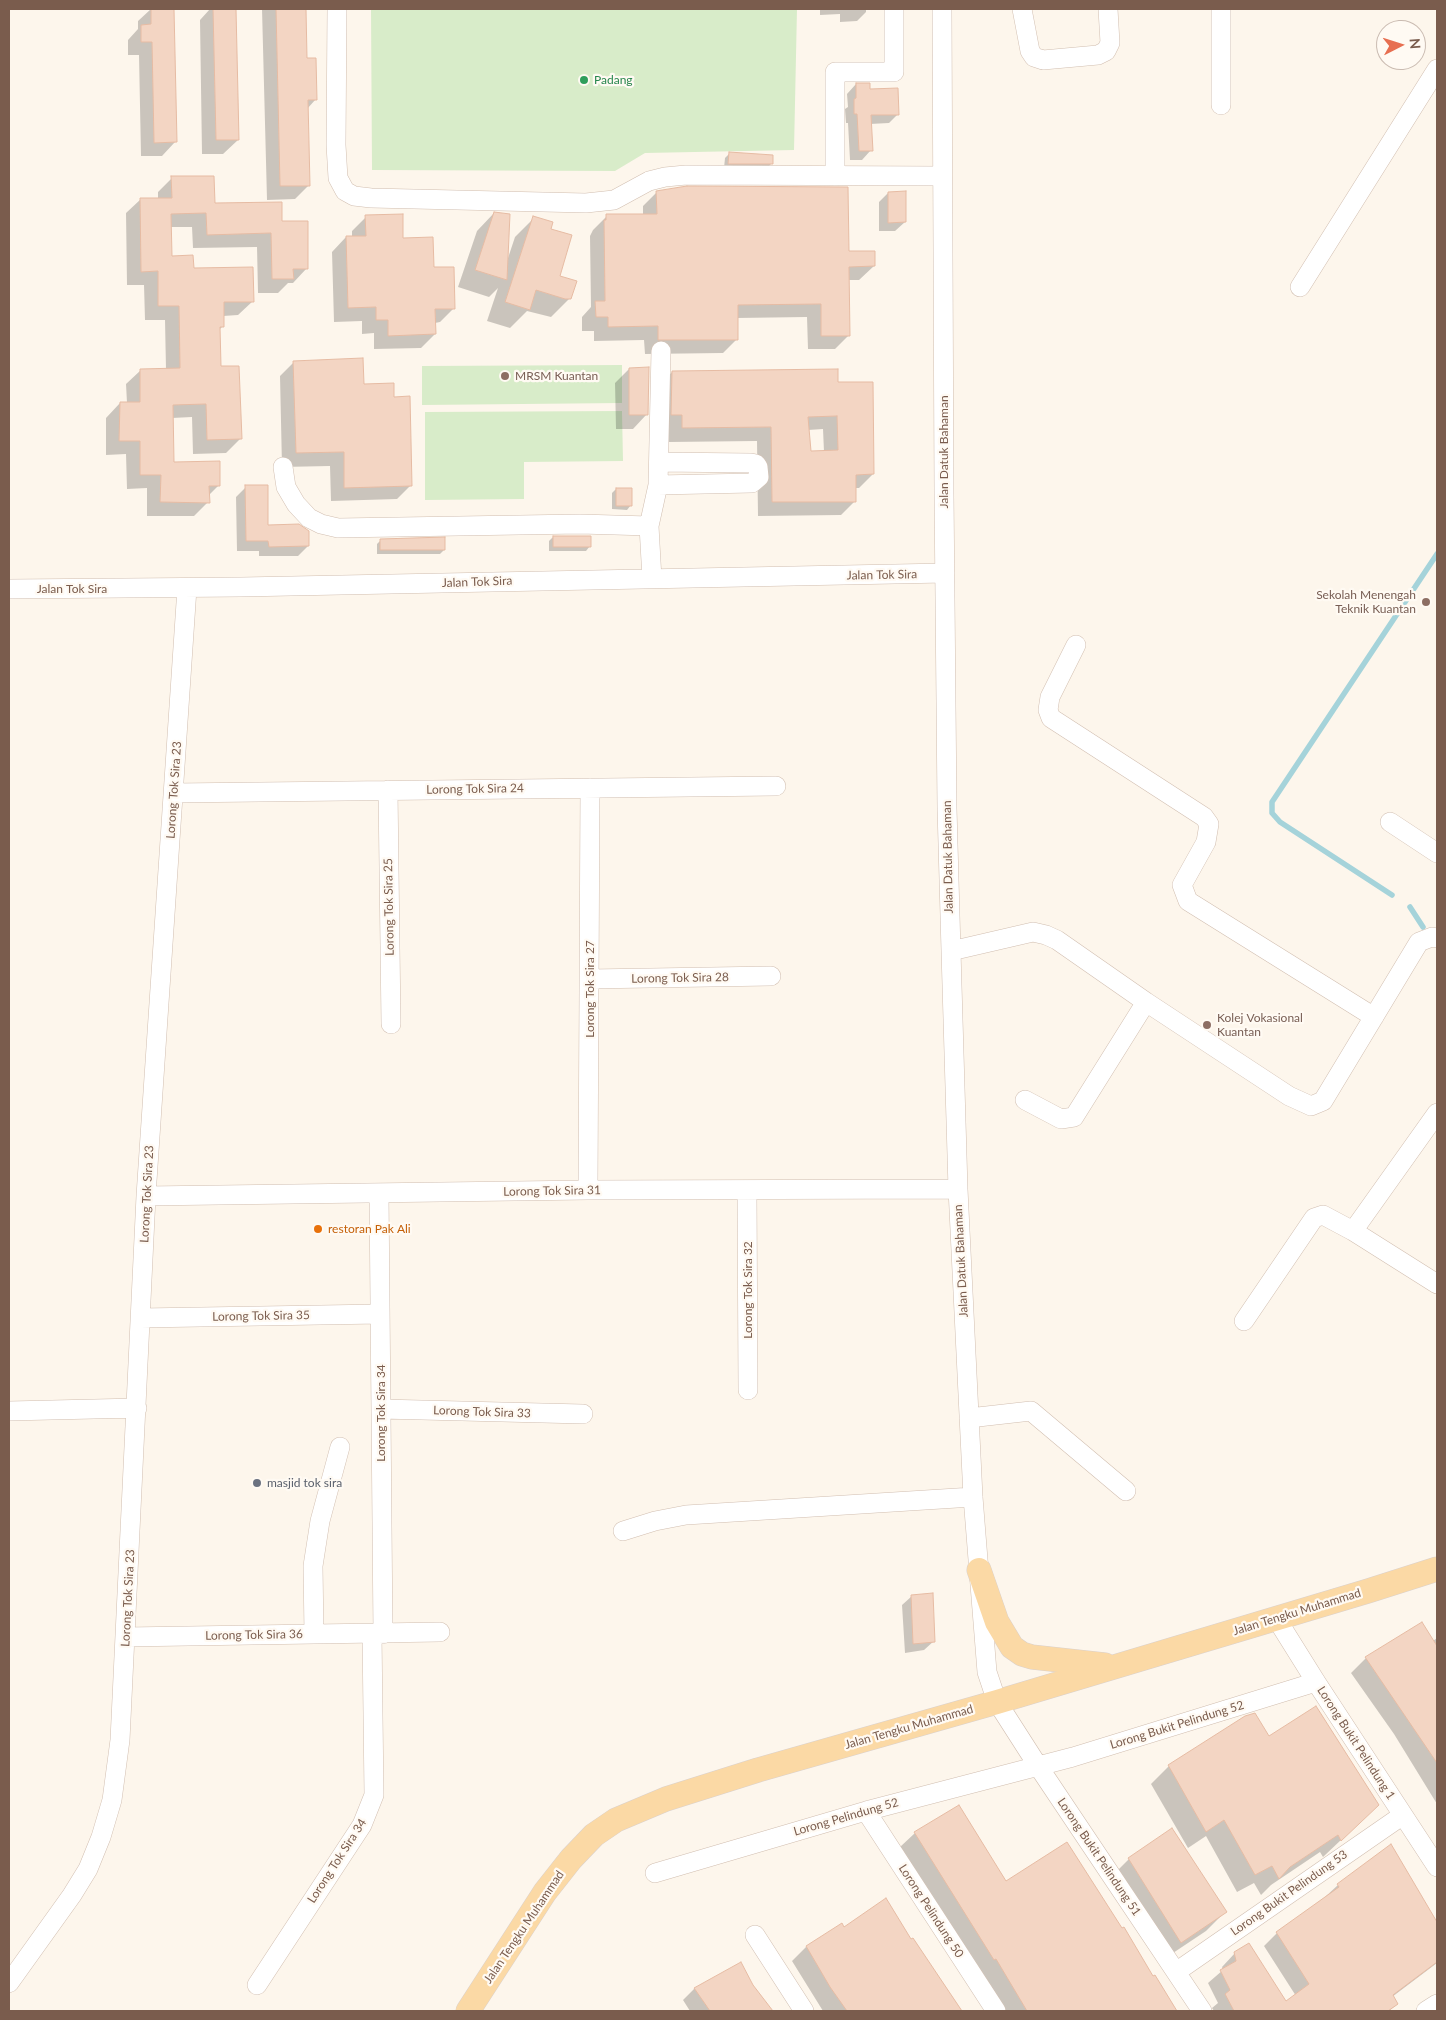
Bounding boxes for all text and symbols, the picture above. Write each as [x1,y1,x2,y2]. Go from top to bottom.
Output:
north arrow [1376,20,1426,70]
text: N [1407,38,1424,50]
place label: Padang [594,73,633,87]
marker: Padang [578,74,590,86]
place label: MRSM Kuantan [515,369,598,383]
marker: MRSM Kuantan [499,370,511,382]
street label: Jalan Datuk Bahaman [937,395,951,509]
street label: Jalan Tok Sira [847,567,917,583]
street label: Jalan Tok Sira [442,574,512,590]
street label: Jalan Tok Sira [37,582,107,596]
place label: Sekolah Menengah Teknik Kuantan [1316,588,1416,616]
marker: Sekolah Menengah Teknik Kuantan [1420,596,1432,608]
street label: Lorong Tok Sira 23 [163,741,185,839]
street label: Lorong Tok Sira 24 [426,781,524,797]
street label: Jalan Datuk Bahaman [940,800,956,914]
street label: Lorong Tok Sira 25 [381,858,397,956]
street label: Lorong Tok Sira 27 [583,940,597,1038]
street label: Lorong Tok Sira 28 [631,970,729,986]
place label: Kolej Vokasional Kuantan [1217,1011,1303,1039]
marker: Kolej Vokasional Kuantan [1201,1019,1213,1031]
street label: Lorong Tok Sira 23 [137,1145,157,1243]
street label: Lorong Tok Sira 31 [503,1183,601,1199]
street label: Jalan Datuk Bahaman [951,1204,971,1318]
place label: restoran Pak Ali [328,1222,411,1236]
marker: restoran Pak Ali [312,1223,324,1235]
street label: Lorong Tok Sira 32 [741,1241,755,1339]
street label: Lorong Tok Sira 35 [212,1308,310,1324]
street label: Lorong Tok Sira 34 [374,1364,388,1462]
street label: Lorong Tok Sira 33 [433,1403,531,1421]
place label: masjid tok sira [267,1476,342,1490]
marker: masjid tok sira [251,1477,263,1489]
street label: Lorong Tok Sira 23 [118,1549,138,1647]
street label: Jalan Tengku Muhammad [1231,1586,1363,1638]
street label: Lorong Tok Sira 36 [205,1627,303,1643]
street label: Lorong Bukit Pelindung 1 [1314,1684,1398,1802]
street label: Lorong Bukit Pelindung 52 [1108,1698,1246,1752]
street label: Jalan Tengku Muhammad [843,1702,975,1752]
street label: Lorong Pelindung 52 [792,1795,900,1839]
street label: Lorong Bukit Pelindung 51 [1054,1795,1144,1919]
street label: Lorong Tok Sira 34 [304,1816,370,1906]
street label: Lorong Bukit Pelindung 53 [1228,1847,1350,1939]
street label: Lorong Pelindung 50 [895,1862,967,1960]
street label: Jalan Tengku Muhammad [481,1868,567,1986]

